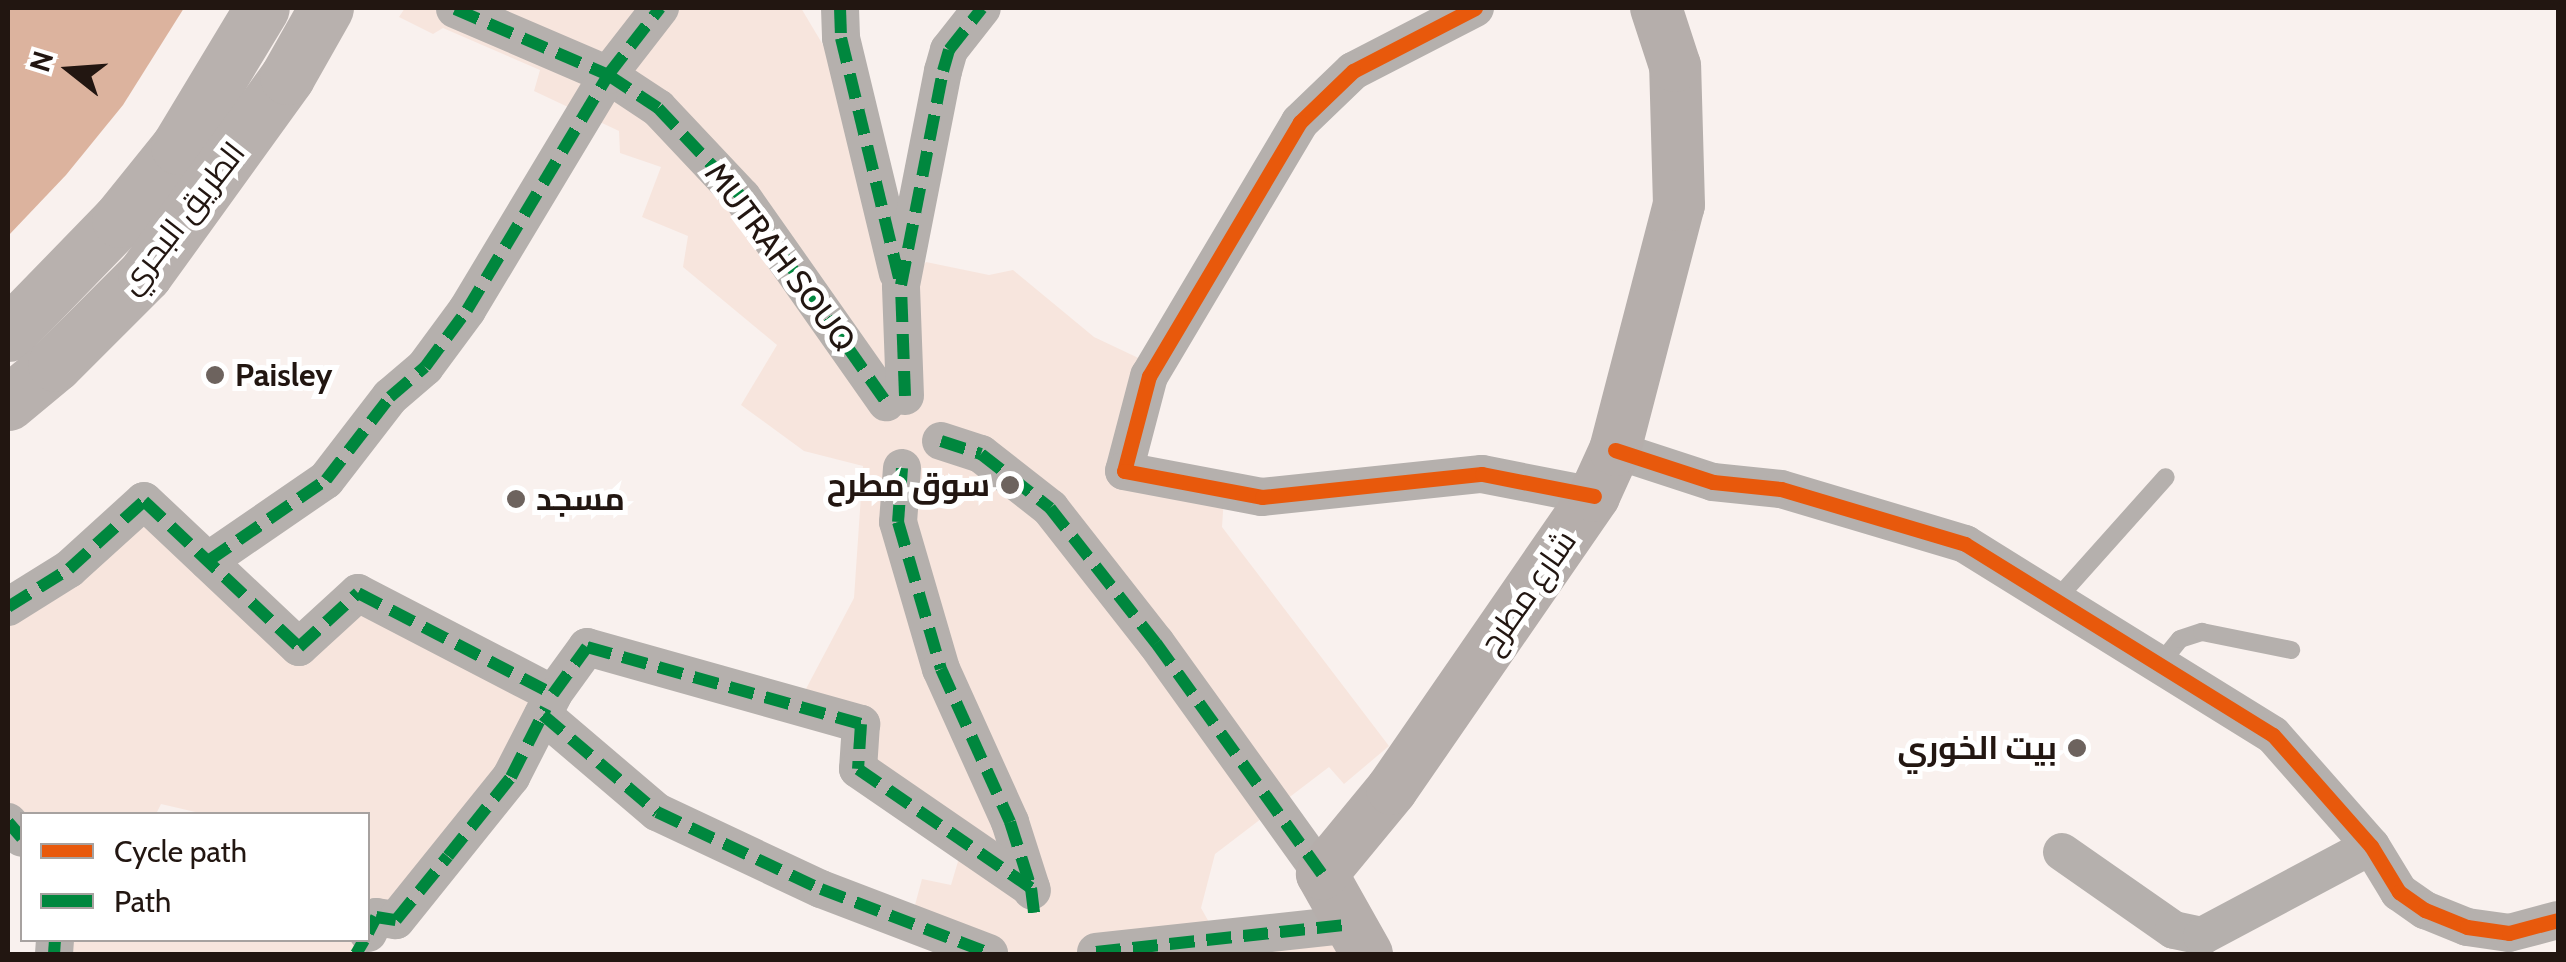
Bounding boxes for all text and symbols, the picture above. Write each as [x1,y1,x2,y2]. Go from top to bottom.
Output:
north arrow [20,20,120,120]
text: N [22,47,60,76]
street label: الطريق البحري [111,134,253,302]
street label: MUTRAH SOUQ [697,155,863,359]
place label: Paisley [235,356,333,394]
marker: Paisley [204,364,226,386]
place label: سوق مطرح [827,466,990,504]
marker: سوق مطرح [999,474,1021,496]
place label: مسجد [536,480,625,518]
marker: مسجد [505,488,527,510]
street label: شارع مطرح [1472,523,1584,661]
place label: بيت الخوري [1898,729,2057,767]
marker: بيت الخوري [2066,737,2088,759]
legend [20,812,370,942]
text: Cycle path [114,833,247,870]
text: Path [114,883,171,920]

